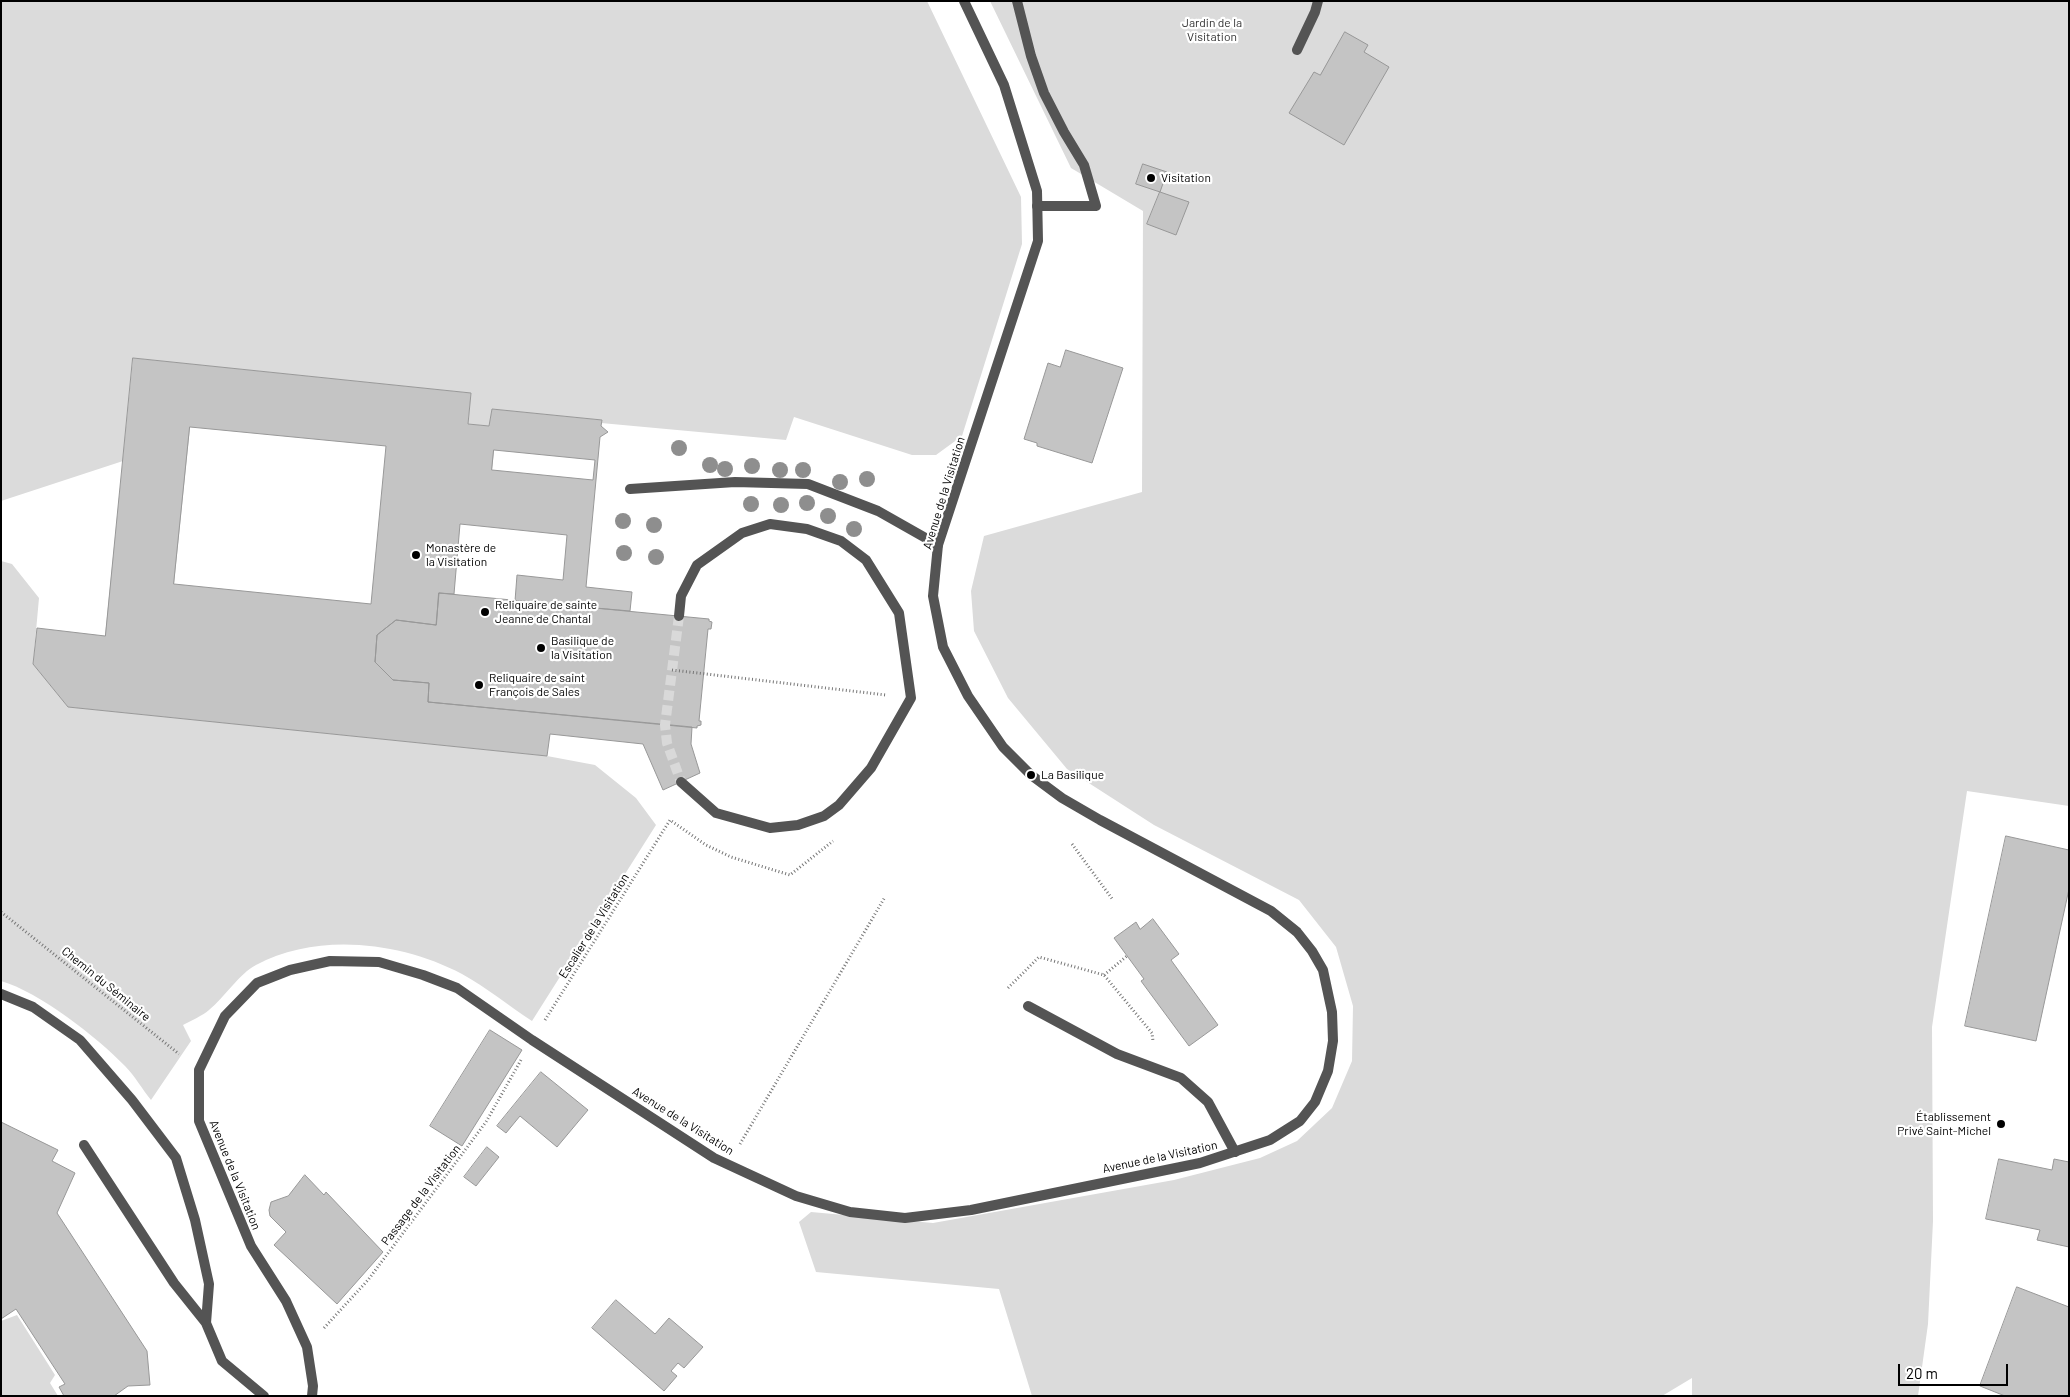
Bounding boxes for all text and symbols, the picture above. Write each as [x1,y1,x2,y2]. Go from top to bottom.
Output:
park label: Jardin de la Visitation [1182,16,1242,44]
place label: Visitation [1161,171,1211,185]
marker: Visitation [1145,172,1157,184]
street label: Avenue de la Visitation [920,435,968,551]
place label: Monastère de la Visitation [426,541,496,569]
marker: Monastère de la Visitation [410,549,422,561]
place label: Reliquaire de sainte Jeanne de Chantal [495,598,597,626]
marker: Reliquaire de sainte Jeanne de Chantal [479,606,491,618]
place label: Basilique de la Visitation [551,634,614,662]
marker: Basilique de la Visitation [535,642,547,654]
place label: Reliquaire de saint François de Sales [489,671,585,699]
marker: Reliquaire de saint François de Sales [473,679,485,691]
place label: La Basilique [1041,768,1104,782]
marker: La Basilique [1025,769,1037,781]
street label: Escalier de la Visitation [556,871,632,981]
street label: Chemin du Séminaire [59,944,153,1024]
street label: Avenue de la Visitation [630,1084,736,1158]
place label: Établissement Privé Saint-Michel [1897,1110,1991,1138]
street label: Avenue de la Visitation [206,1118,264,1232]
marker: Établissement Privé Saint-Michel [1995,1118,2007,1130]
street label: Avenue de la Visitation [1101,1138,1219,1176]
street label: Passage de la Visitation [378,1142,464,1248]
scale bar [1900,1354,2010,1386]
text: 20 m [1906,1364,1938,1382]

